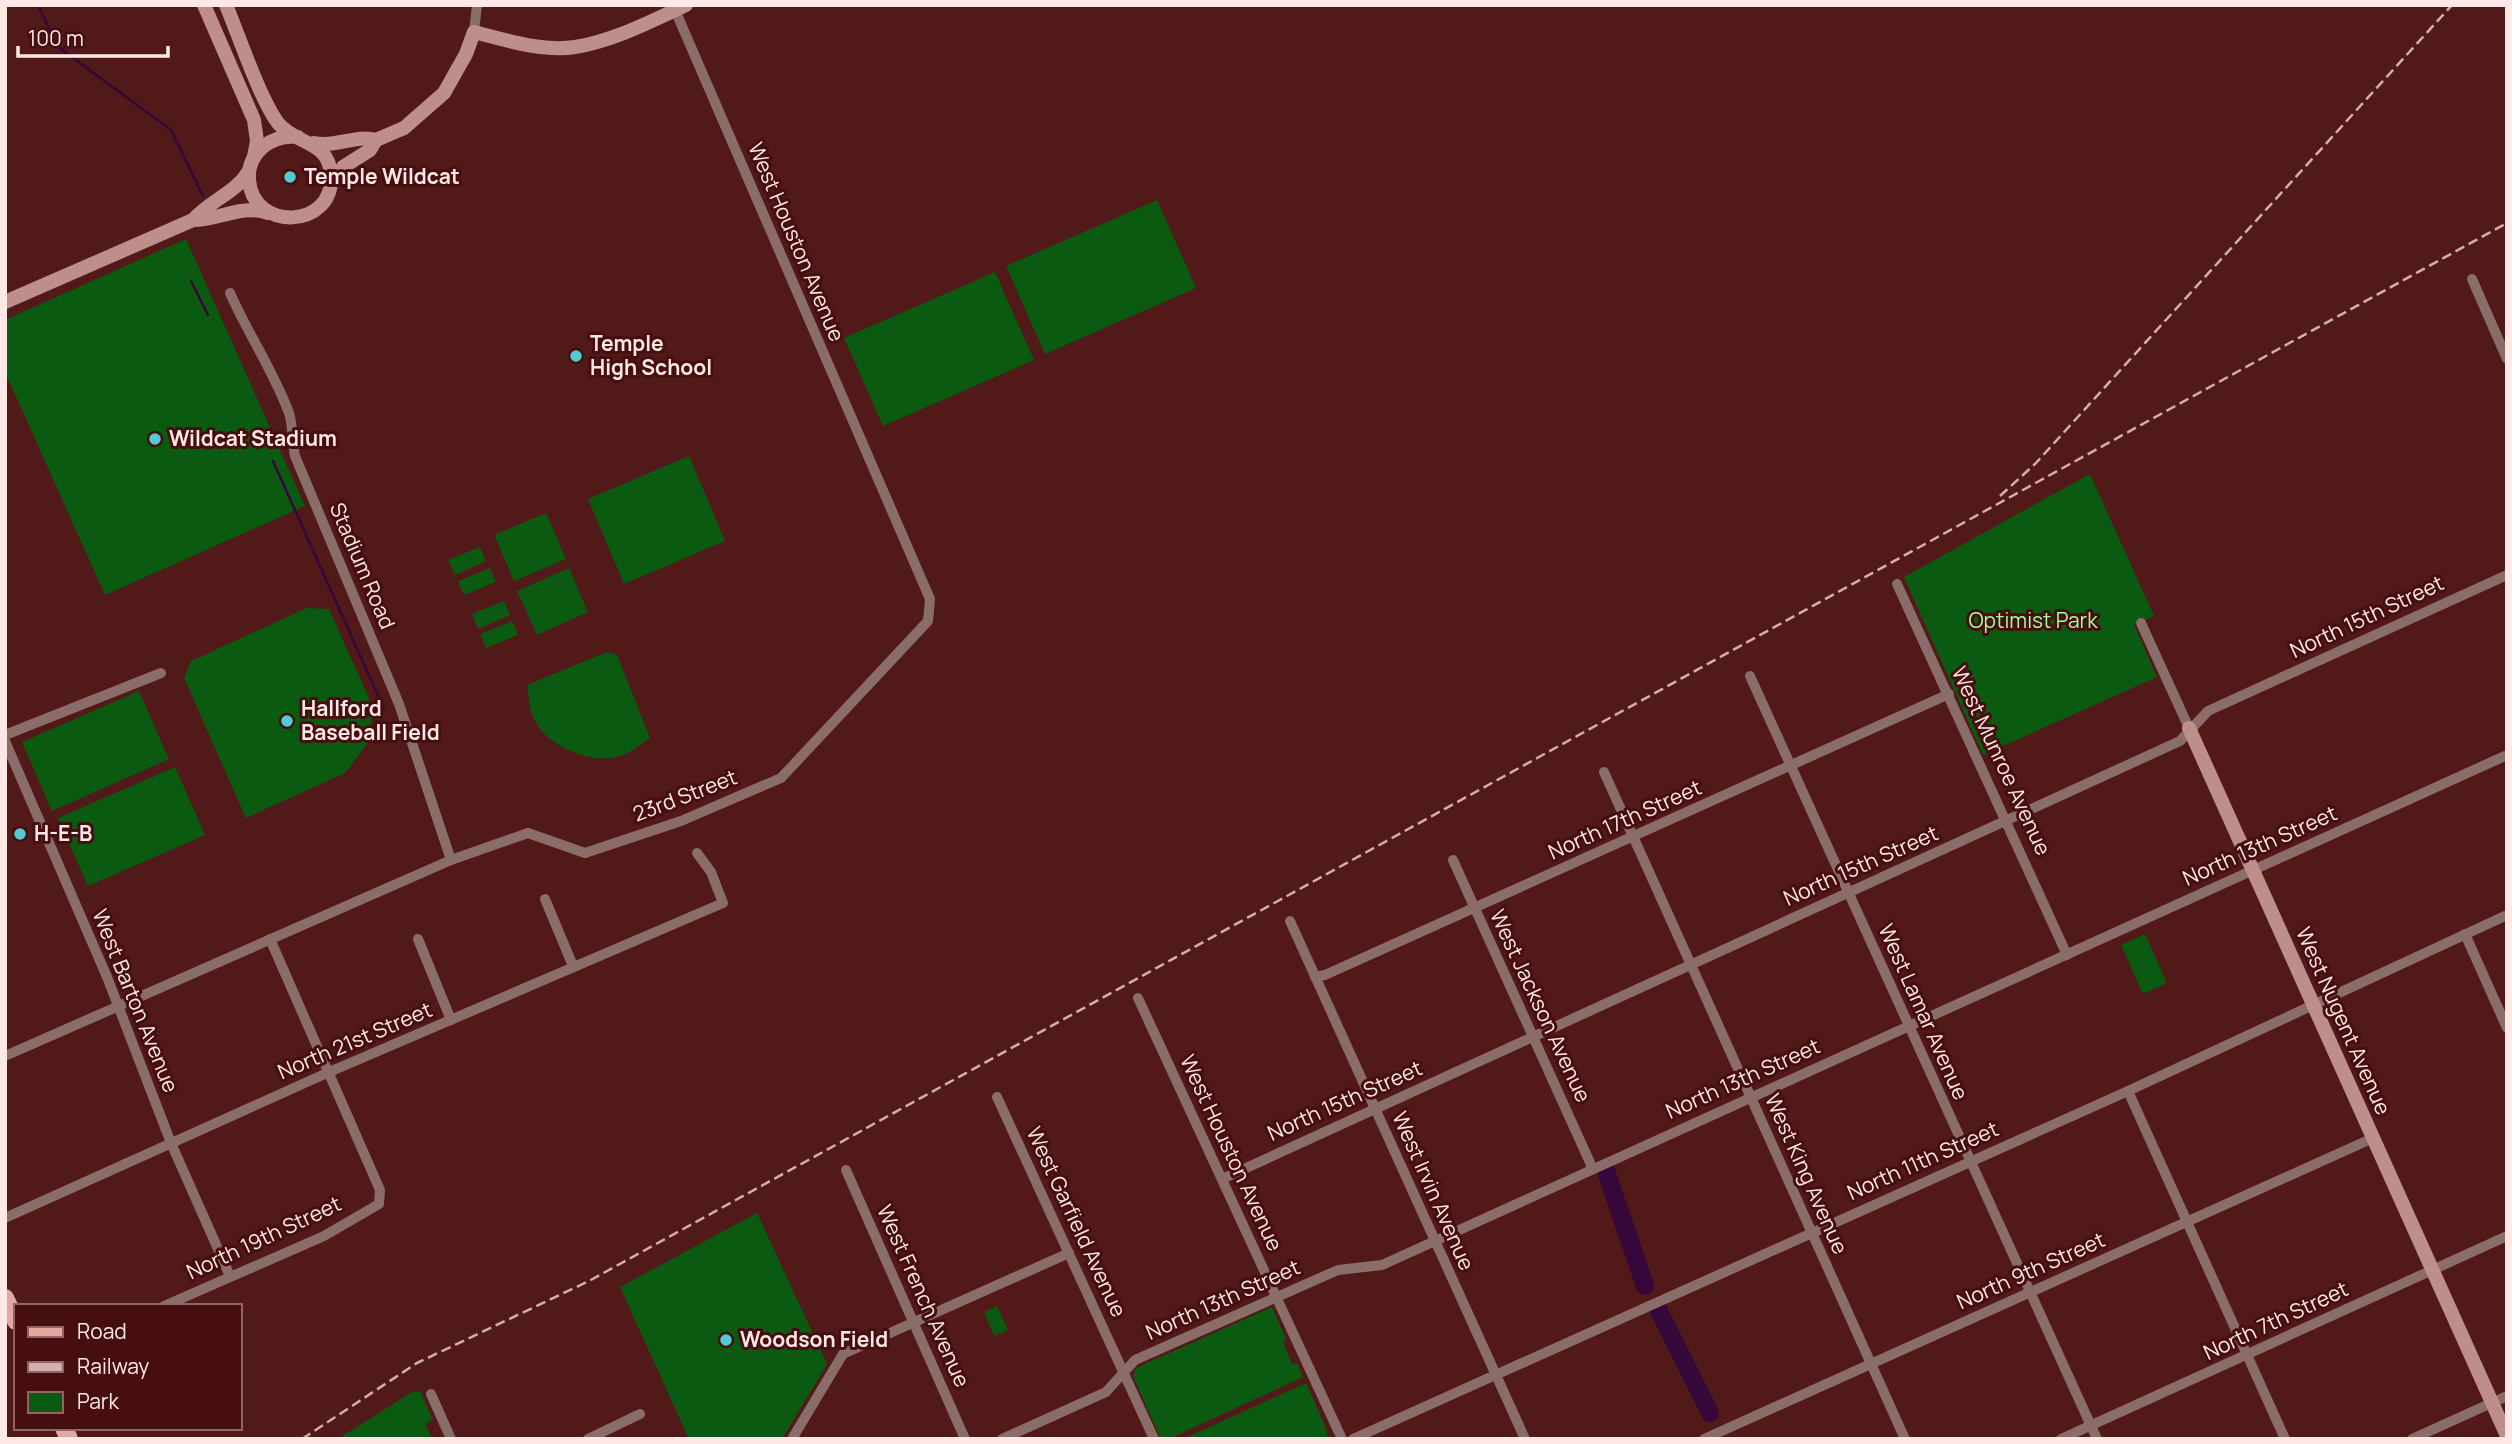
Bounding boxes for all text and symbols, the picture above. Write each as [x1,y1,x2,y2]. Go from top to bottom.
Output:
scale bar [18,14,168,58]
text: 100 m [28,24,84,52]
street label: West Houston Avenue [742,138,852,345]
place label: Temple Wildcat [304,162,460,190]
marker: Temple Wildcat [282,169,298,185]
place label: Temple High School [590,329,712,381]
marker: Temple High School [568,348,584,364]
place label: Wildcat Stadium [169,424,337,452]
marker: Wildcat Stadium [147,431,163,447]
street label: Stadium Road [324,498,402,633]
street label: North 15th Street [2285,568,2448,664]
park label: Optimist Park [1968,606,2098,634]
street label: West Munroe Avenue [1946,662,2058,859]
place label: Hallford Baseball Field [301,694,440,746]
marker: Hallford Baseball Field [279,713,295,729]
street label: 23rd Street [629,762,741,828]
street label: North 17th Street [1544,773,1706,865]
street label: North 13th Street [2178,799,2341,892]
street label: North 15th Street [1779,818,1942,912]
place label: H-E-B [34,819,92,847]
marker: H-E-B [12,826,28,842]
street label: West Barton Avenue [86,905,186,1096]
street label: West Jackson Avenue [1484,905,1598,1106]
street label: West Lamar Avenue [1873,919,1975,1104]
street label: West Nugent Avenue [2290,922,2398,1119]
street label: North 21st Street [273,995,436,1085]
street label: North 13th Street [1661,1032,1824,1125]
street label: West Houston Avenue [1174,1050,1290,1255]
street label: North 15th Street [1263,1053,1426,1147]
street label: West King Avenue [1759,1089,1855,1258]
street label: West Irvin Avenue [1386,1107,1481,1274]
street label: North 11th Street [1843,1114,2003,1206]
street label: West Garfield Avenue [1021,1122,1133,1321]
street label: North 19th Street [182,1189,345,1285]
street label: West French Avenue [871,1200,977,1391]
street label: North 9th Street [1952,1225,2109,1315]
street label: North 13th Street [1141,1253,1304,1346]
street label: North 7th Street [2199,1274,2353,1366]
legend [14,1304,242,1430]
text: Road [77,1317,127,1345]
place label: Woodson Field [740,1325,888,1353]
marker: Woodson Field [718,1332,734,1348]
text: Railway [77,1352,149,1380]
text: Park [77,1387,119,1415]

